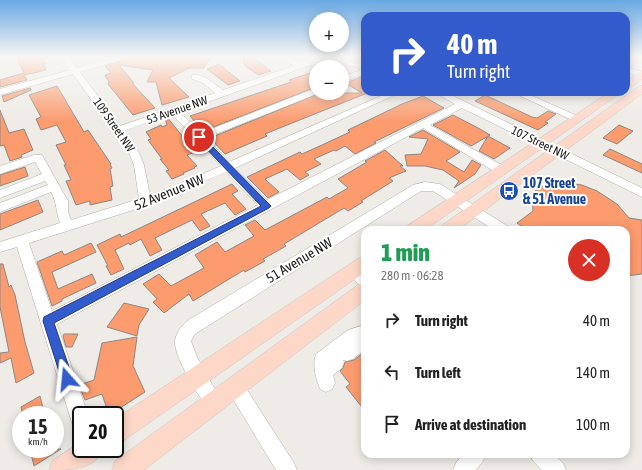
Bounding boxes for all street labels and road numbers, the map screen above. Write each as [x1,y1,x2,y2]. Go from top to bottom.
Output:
street label: 53 Avenue NW [145,93,210,127]
street label: 109 Street NW [90,95,138,155]
street label: 107 Street NW [509,123,571,163]
street label: 52 Avenue NW [132,170,207,213]
street label: 51 Avenue NW [263,234,336,286]

